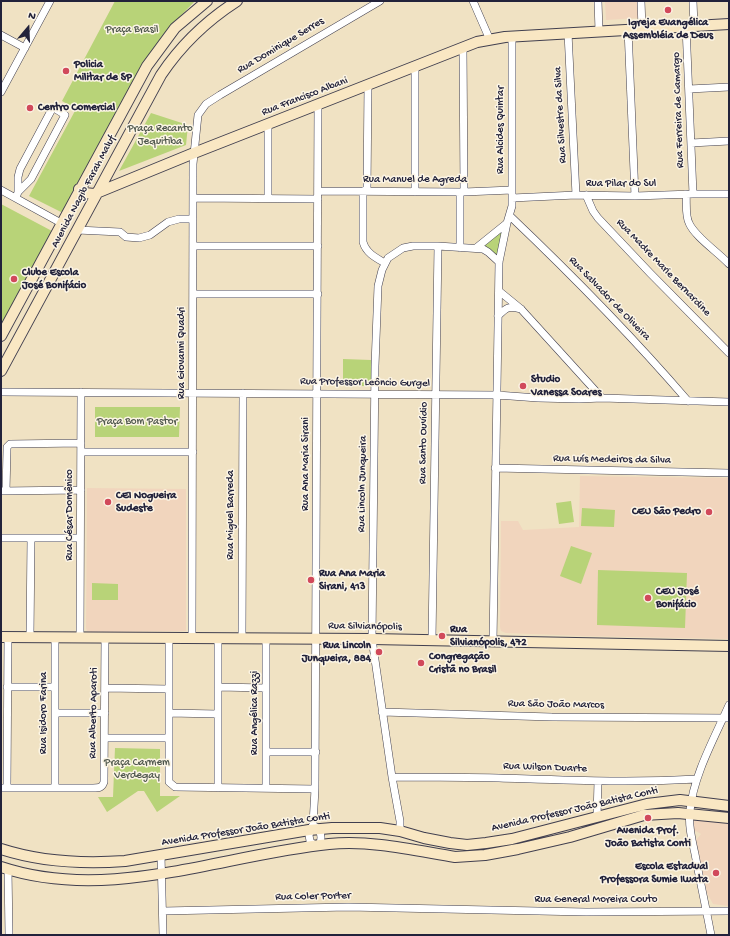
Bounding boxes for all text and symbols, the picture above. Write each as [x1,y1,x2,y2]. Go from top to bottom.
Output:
marker: Igreja Evangélica Assembléia de Deus [663,5,673,15]
north arrow [8,8,48,48]
text: N [27,10,37,23]
street label: Rua Dominique Serres [235,15,327,77]
place label: Igreja Evangélica Assembléia de Deus [623,16,713,42]
park label: Praça Brasil [105,23,159,37]
street label: Rua Ferreira de Camargo [670,52,688,168]
place label: Policia Militar de SP [74,58,132,84]
marker: Policia Militar de SP [61,66,71,76]
street label: Rua Silvestre da Silva [552,66,570,164]
street label: Rua Francisco Albani [260,75,350,119]
street label: Rua Alcides Quintar [494,86,508,174]
place label: Centro Comercial [38,101,115,115]
marker: Centro Comercial [25,103,35,113]
park label: Praça Recanto Jequitiba [127,122,193,148]
street label: Avenida Nagib Farah Maluf [49,134,119,250]
street label: Rua Manuel de Agreda [363,173,467,187]
street label: Rua Pilar do Sul [586,177,656,191]
street label: Rua Madre Marie Bernardine [613,216,713,320]
street label: Rua Salvador de Oliveira [565,254,653,344]
place label: Clube Escola José Bonifácio [22,266,86,292]
marker: Clube Escola José Bonifácio [9,274,19,284]
street label: Rua Giovanni Quadri [175,307,189,399]
place label: Studio Vanessa Soares [531,373,601,399]
street label: Rua Professor Leôncio Gurgel [300,375,430,391]
marker: Studio Vanessa Soares [518,381,528,391]
street label: Rua Santo Ouvídio [417,402,431,484]
park label: Praça Bom Pastor [97,415,177,429]
street label: Rua Ana Maria Sirani [299,417,313,511]
street label: Rua Lincoln Junqueira [356,435,370,533]
street label: Rua Luís Medeiros da Silva [553,452,671,468]
street label: Rua César Domênico [63,469,77,561]
street label: Rua Miguel Barreda [224,470,238,560]
place label: CEI Nogueira Sudeste [116,489,176,515]
marker: CEI Nogueira Sudeste [103,497,113,507]
place label: CEU São Pedro [632,505,701,519]
marker: CEU São Pedro [704,507,714,517]
place label: Rua Ana Maria Sirani, 413 [319,567,385,593]
marker: Rua Ana Maria Sirani, 413 [306,575,316,585]
place label: CEU José Bonifácio [656,585,699,611]
marker: CEU José Bonifácio [643,593,653,603]
street label: Rua Silvianópolis [328,620,402,634]
place label: Rua Silvianópolis, 472 [450,623,527,649]
marker: Rua Silvianópolis, 472 [437,631,447,641]
place label: Rua Lincoln Junqueira, 884 [302,639,371,665]
marker: Rua Lincoln Junqueira, 884 [374,647,384,657]
place label: Congregação Cristã no Brasil [429,650,497,676]
marker: Congregação Cristã no Brasil [416,658,426,668]
street label: Rua Alberto Aparoti [87,667,101,759]
street label: Rua Angélica Razzi [248,671,262,755]
street label: Rua Isidoro Farina [37,672,51,754]
street label: Rua São João Marcos [508,698,604,712]
park label: Praça Carmem Verdegay [104,756,170,782]
street label: Rua Wilson Duarte [503,760,587,776]
street label: Avenida Professor João Batista Conti [490,784,660,836]
street label: Avenida Professor João Batista Conti [161,810,331,850]
marker: Avenida Prof. João Batista Conti [643,813,653,823]
place label: Avenida Prof. João Batista Conti [605,824,691,850]
place label: Escola Estadual Professora Sumie Iwata [600,860,708,886]
marker: Escola Estadual Professora Sumie Iwata [711,868,721,878]
street label: Rua Coler Porter [275,890,351,904]
street label: Rua General Moreira Couto [534,893,658,907]

